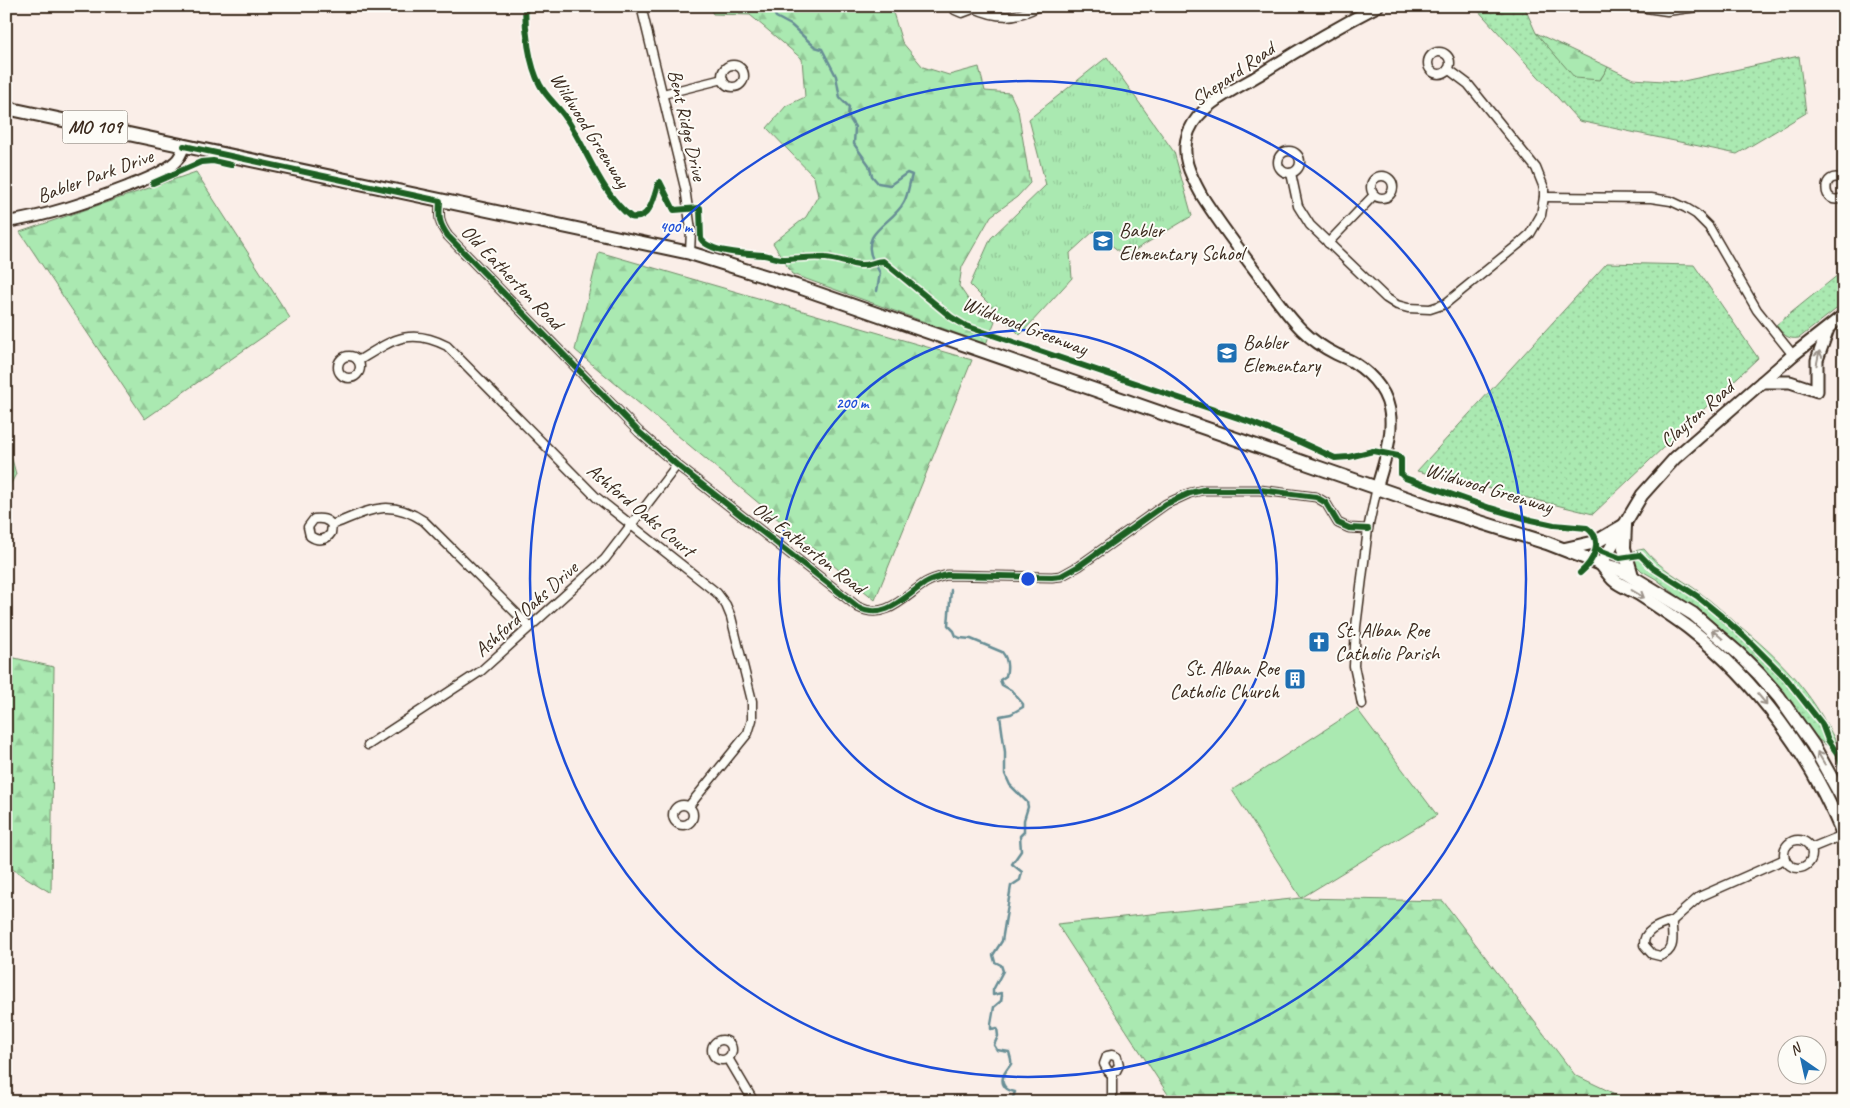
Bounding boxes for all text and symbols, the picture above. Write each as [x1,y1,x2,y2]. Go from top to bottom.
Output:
street label: Shepard Road [1187,35,1282,112]
street label: Bent Ridge Drive [662,67,712,184]
street label: Wildwood Greenway [545,68,636,193]
road number: MO 109 [62,110,128,144]
street label: Babler Park Drive [34,143,158,209]
text: 400 m [660,218,694,237]
place label: Babler Elementary School [1119,218,1247,266]
street label: Old Eatherton Road [456,219,571,337]
school or university icon: Babler Elementary School [1091,229,1115,253]
street label: Wildwood Greenway [959,291,1092,362]
place label: Babler Elementary [1243,330,1322,378]
school or university icon: Babler Elementary [1215,341,1239,365]
one-way arrow [1814,351,1824,367]
street label: Clayton Road [1655,373,1742,453]
text: 200 m [836,394,870,413]
street label: Wildwood Greenway [1422,457,1557,520]
street label: Ashford Oaks Court [582,458,703,565]
street label: Old Eatherton Road [748,496,873,602]
street label: Ashford Oaks Drive [469,555,584,662]
centre of rings [1019,570,1037,588]
one-way arrow [1631,590,1645,600]
place label: St. Alban Roe Catholic Parish [1335,618,1441,666]
one-way arrow [1711,628,1724,640]
church icon: St. Alban Roe Catholic Parish [1307,630,1331,654]
place label: St. Alban Roe Catholic Church [1170,656,1280,704]
building icon: St. Alban Roe Catholic Church [1283,667,1307,691]
one-way arrow [1756,692,1767,705]
one-way arrow [1815,751,1825,765]
north arrow [1778,1036,1828,1086]
text: N [1787,1039,1805,1059]

